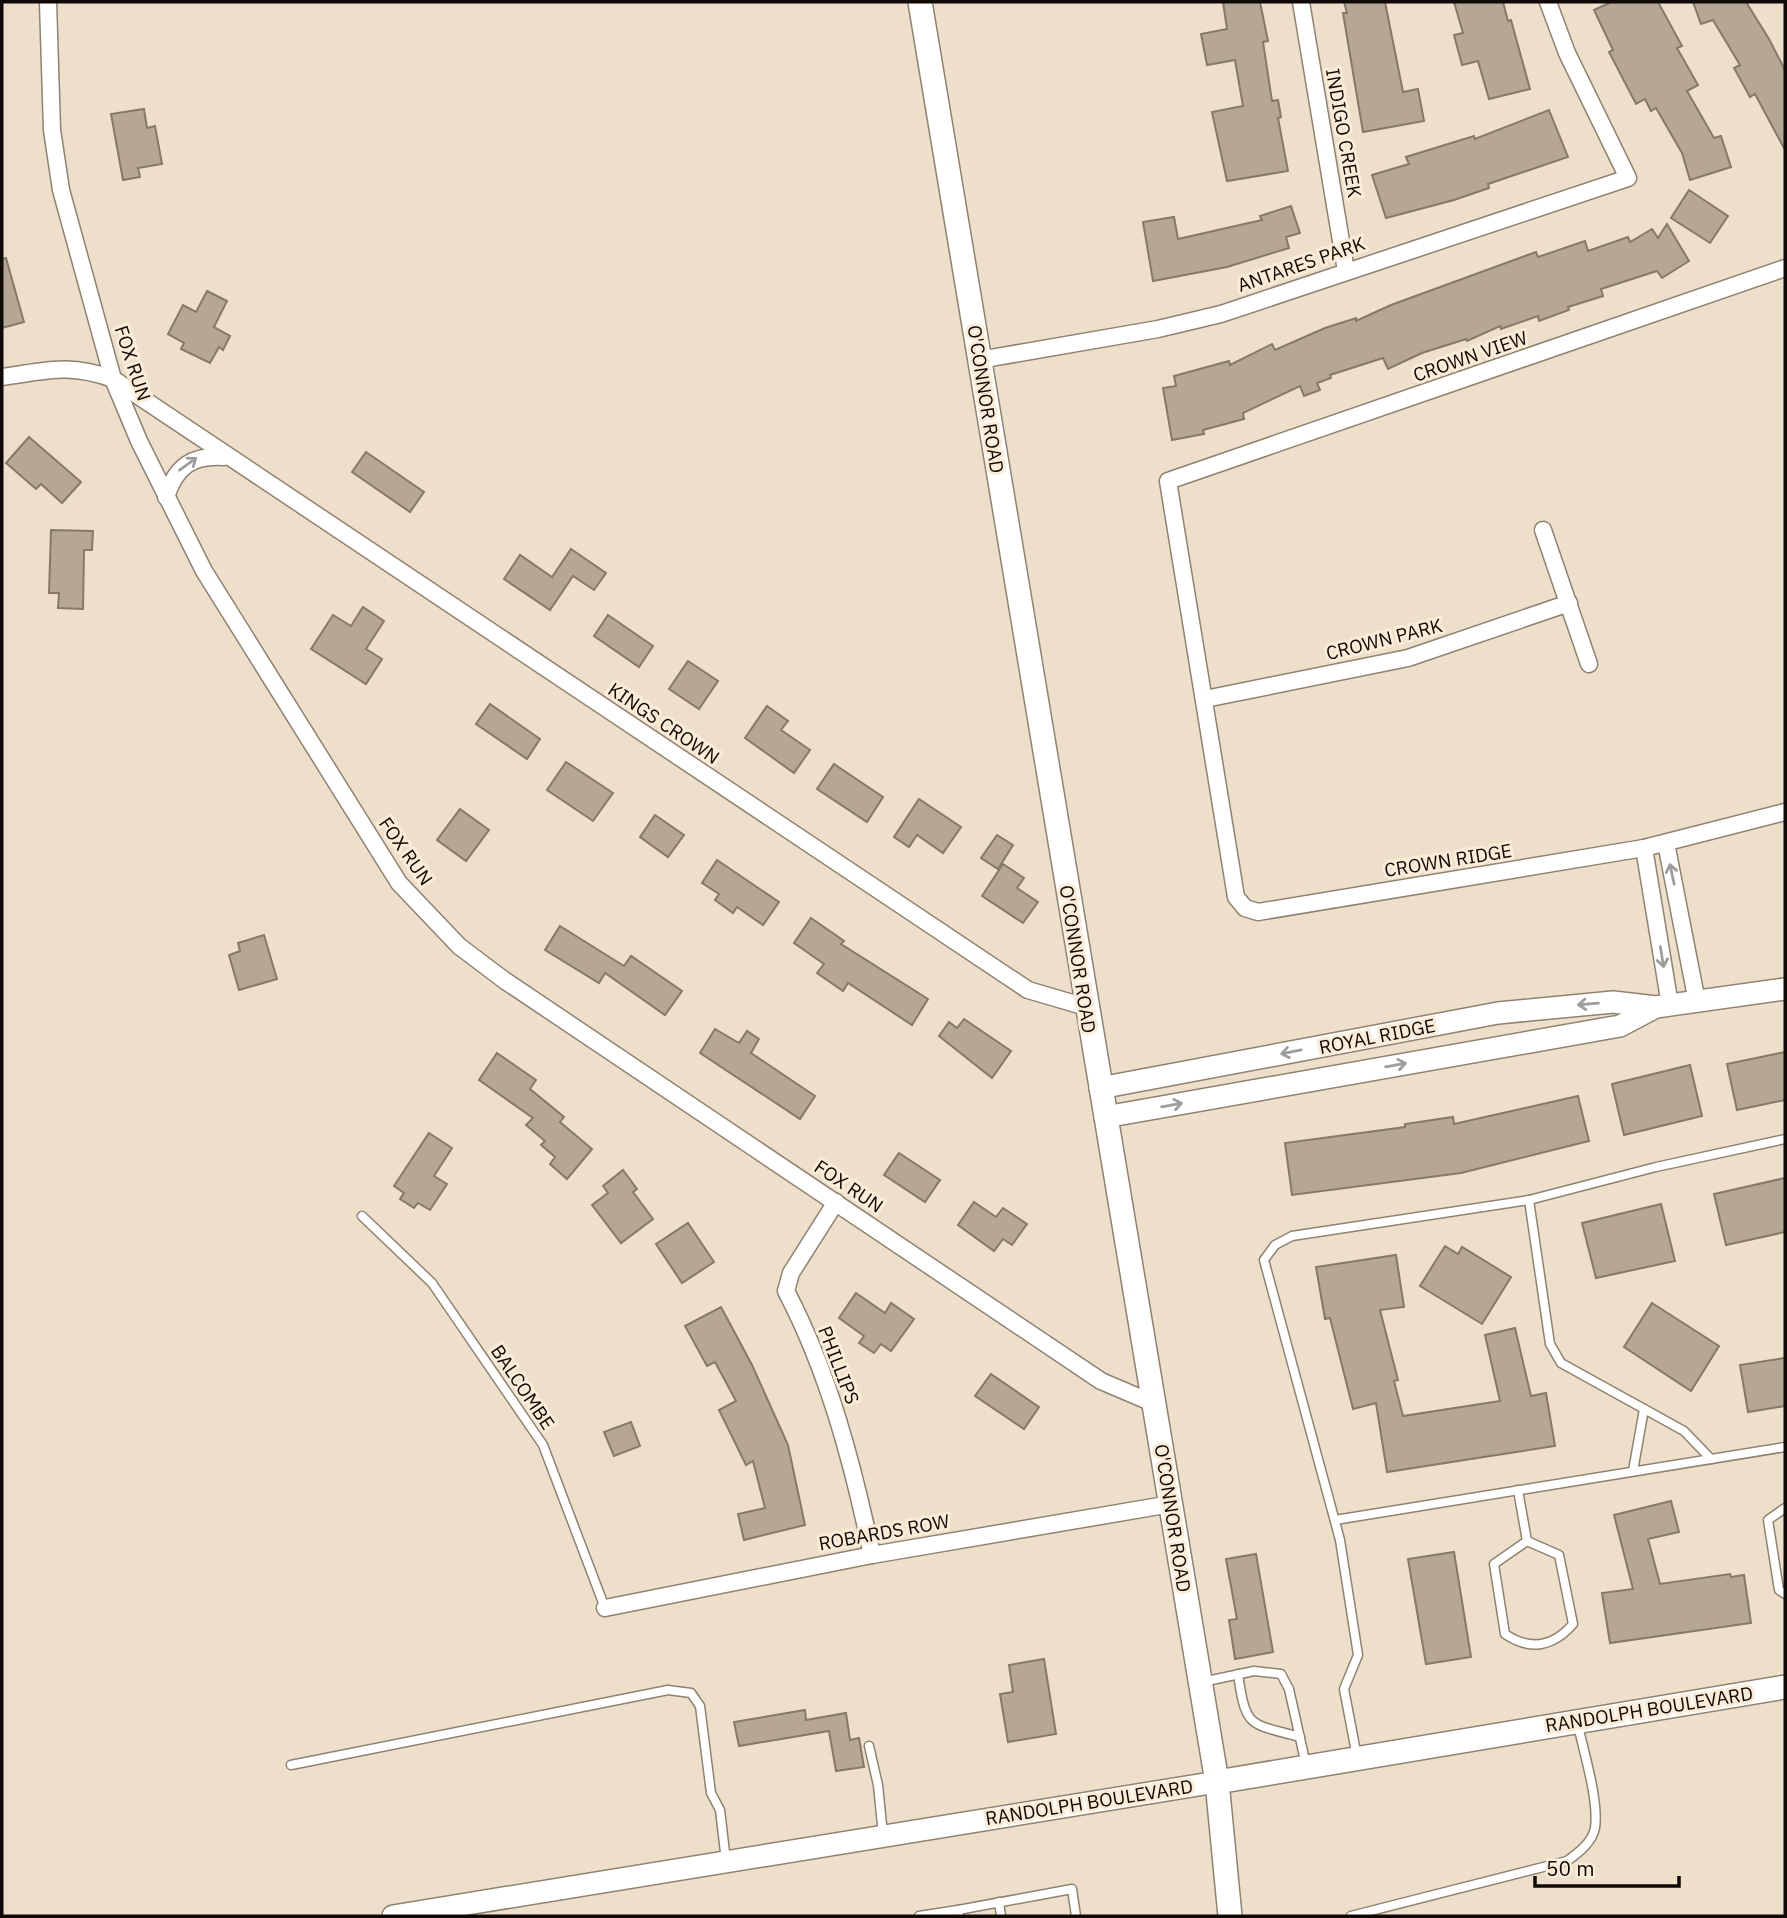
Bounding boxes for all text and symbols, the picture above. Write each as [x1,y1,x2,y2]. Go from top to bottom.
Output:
street label: INDIGO CREEK [1321,67,1367,199]
street label: ANTARES PARK [1234,231,1368,297]
street label: FOX RUN [110,322,156,404]
street label: O'CONNOR ROAD [962,323,1010,475]
street label: CROWN VIEW [1410,325,1530,387]
one-way arrow [179,457,198,472]
street label: CROWN PARK [1323,613,1445,665]
street label: KINGS CROWN [604,677,724,769]
street label: FOX RUN [374,812,438,890]
street label: CROWN RIDGE [1382,838,1514,882]
one-way arrow [1665,864,1678,886]
street label: O'CONNOR ROAD [1054,883,1102,1035]
one-way arrow [1656,945,1669,968]
one-way arrow [1577,998,1600,1011]
street label: ROYAL RIDGE [1317,1013,1437,1059]
one-way arrow [1280,1045,1303,1059]
one-way arrow [1384,1058,1407,1072]
one-way arrow [1160,1098,1183,1111]
street label: FOX RUN [810,1154,888,1218]
street label: PHILLIPS [813,1323,865,1407]
street label: BALCOMBE [486,1340,560,1434]
street label: O'CONNOR ROAD [1149,1442,1197,1594]
street label: ROBARDS ROW [817,1509,951,1555]
street label: RANDOLPH BOULEVARD [1543,1681,1755,1737]
street label: RANDOLPH BOULEVARD [983,1774,1195,1830]
scale bar [1535,1844,1678,1888]
text: 50 m [1546,1854,1595,1882]

